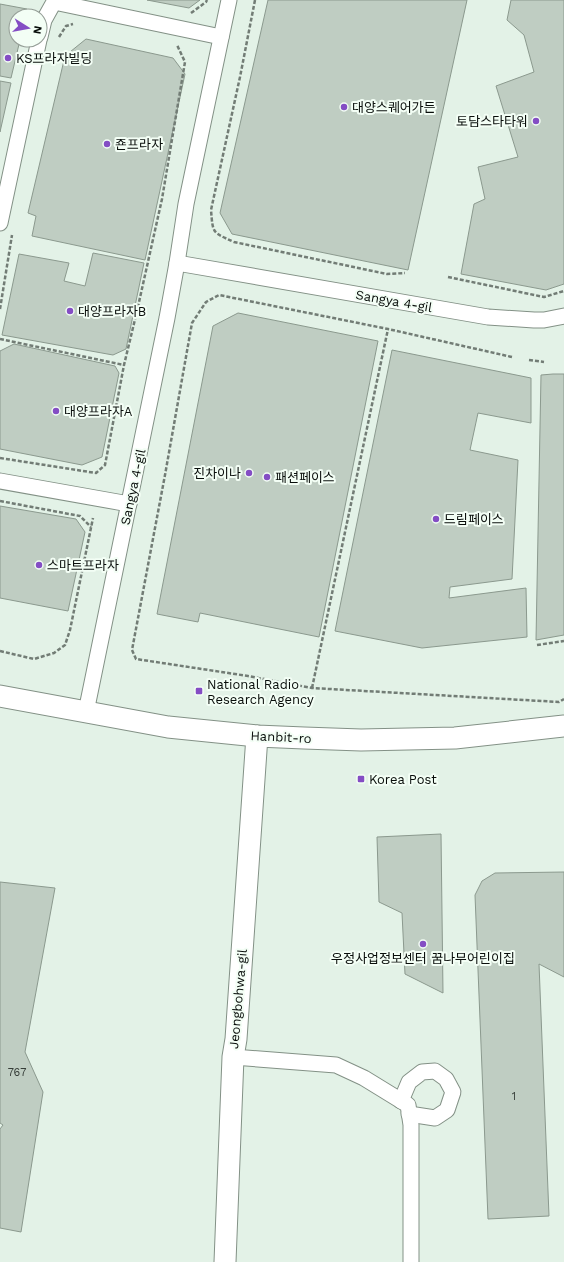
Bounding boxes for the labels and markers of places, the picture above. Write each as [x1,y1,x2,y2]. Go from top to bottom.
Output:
place label: KS프라자빌딩 [16,51,92,66]
marker: KS프라자빌딩 [3,53,13,63]
place label: 대양스퀘어가든 [352,100,436,115]
marker: 대양스퀘어가든 [339,102,349,112]
place label: 토담스타타워 [456,114,528,129]
marker: 토담스타타워 [531,116,541,126]
place label: 죤프라자 [115,137,163,152]
marker: 죤프라자 [102,139,112,149]
place label: 대양프라자B [78,304,146,319]
marker: 대양프라자B [65,306,75,316]
place label: 대양프라자A [64,404,133,419]
marker: 대양프라자A [51,406,61,416]
place label: 진차이나 [193,466,241,481]
marker: 진차이나 [244,468,254,478]
place label: 패션페이스 [275,470,335,485]
marker: 패션페이스 [262,472,272,482]
place label: 드림페이스 [444,512,504,527]
marker: 드림페이스 [431,514,441,524]
place label: 스마트프라자 [47,558,119,573]
marker: 스마트프라자 [34,560,44,570]
place label: National Radio Research Agency [207,677,314,707]
marker: National Radio Research Agency [194,686,204,696]
place label: Korea Post [369,772,437,787]
marker: Korea Post [356,774,366,784]
marker: 우정사업정보센터 꿈나무어린이집 [418,939,428,949]
place label: 우정사업정보센터 꿈나무어린이집 [331,951,515,966]

